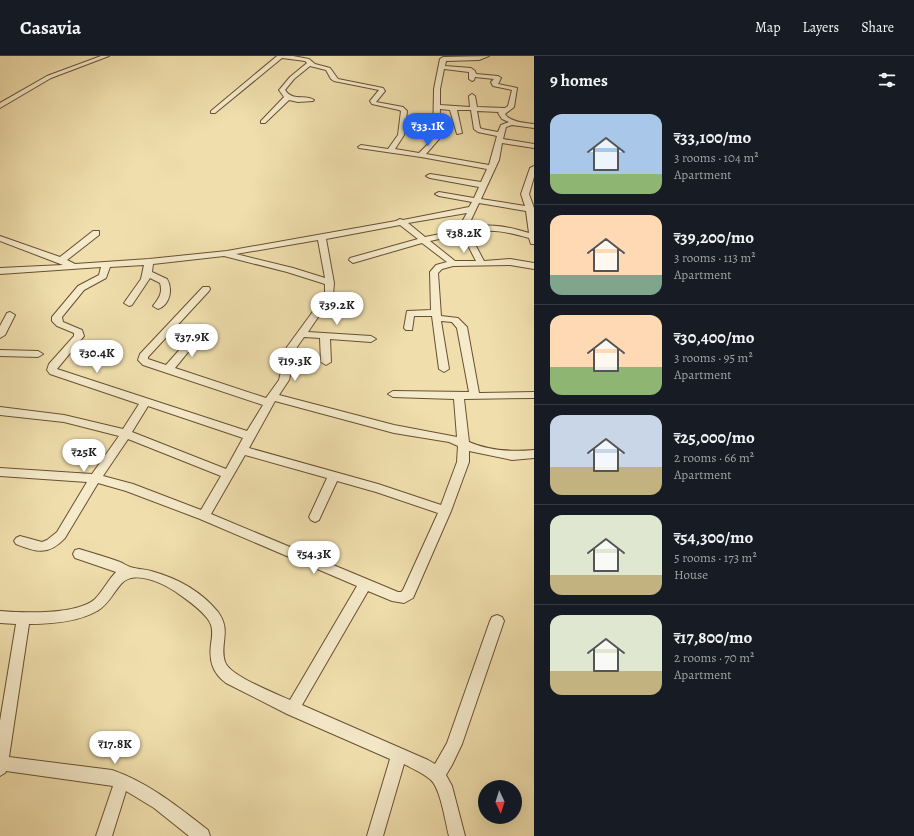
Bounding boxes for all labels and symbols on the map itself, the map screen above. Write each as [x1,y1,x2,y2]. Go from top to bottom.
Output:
pin: ₹33.1K [395,113,461,147]
pin: ₹38.2K [431,220,497,254]
pin: ₹39.2K [304,292,370,326]
pin: ₹37.9K [159,324,225,358]
pin: ₹30.4K [64,340,130,374]
pin: ₹19.3K [262,348,328,382]
pin: ₹25K [60,439,108,473]
pin: ₹54.3K [281,541,347,575]
pin: ₹17.8K [82,731,148,765]
north arrow [478,780,522,824]

